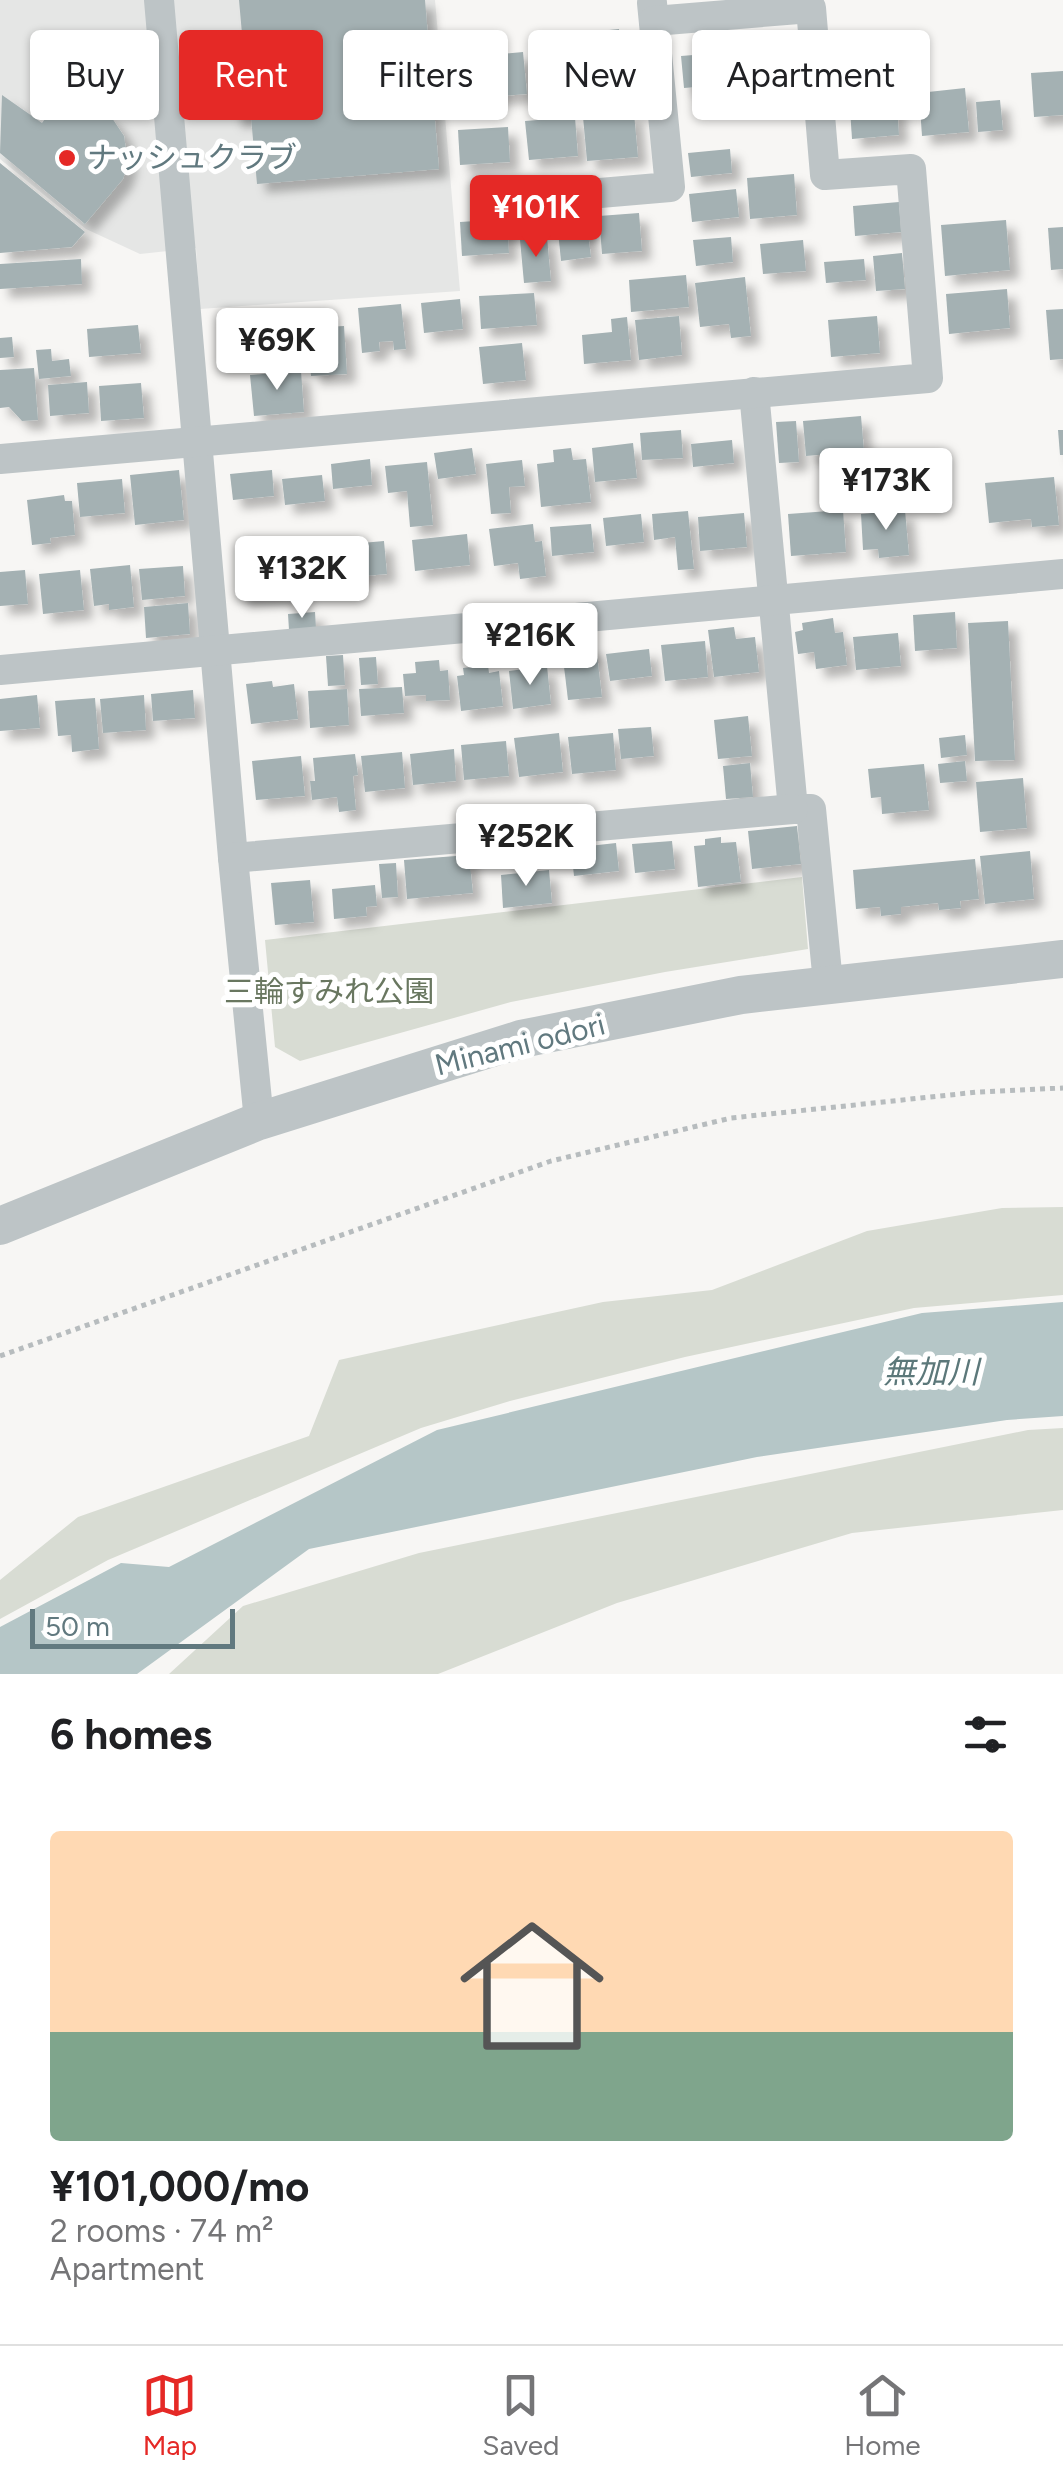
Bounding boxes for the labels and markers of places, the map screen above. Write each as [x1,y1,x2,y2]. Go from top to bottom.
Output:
place label: ナッシュクラブ [87,139,297,176]
marker: ナッシュクラブ [56,147,78,169]
pin: ¥101K [466,175,606,260]
pin: ¥69K [218,308,336,393]
pin: ¥173K [816,448,956,533]
pin: ¥132K [232,536,372,621]
pin: ¥216K [460,603,600,688]
pin: ¥252K [456,804,596,889]

